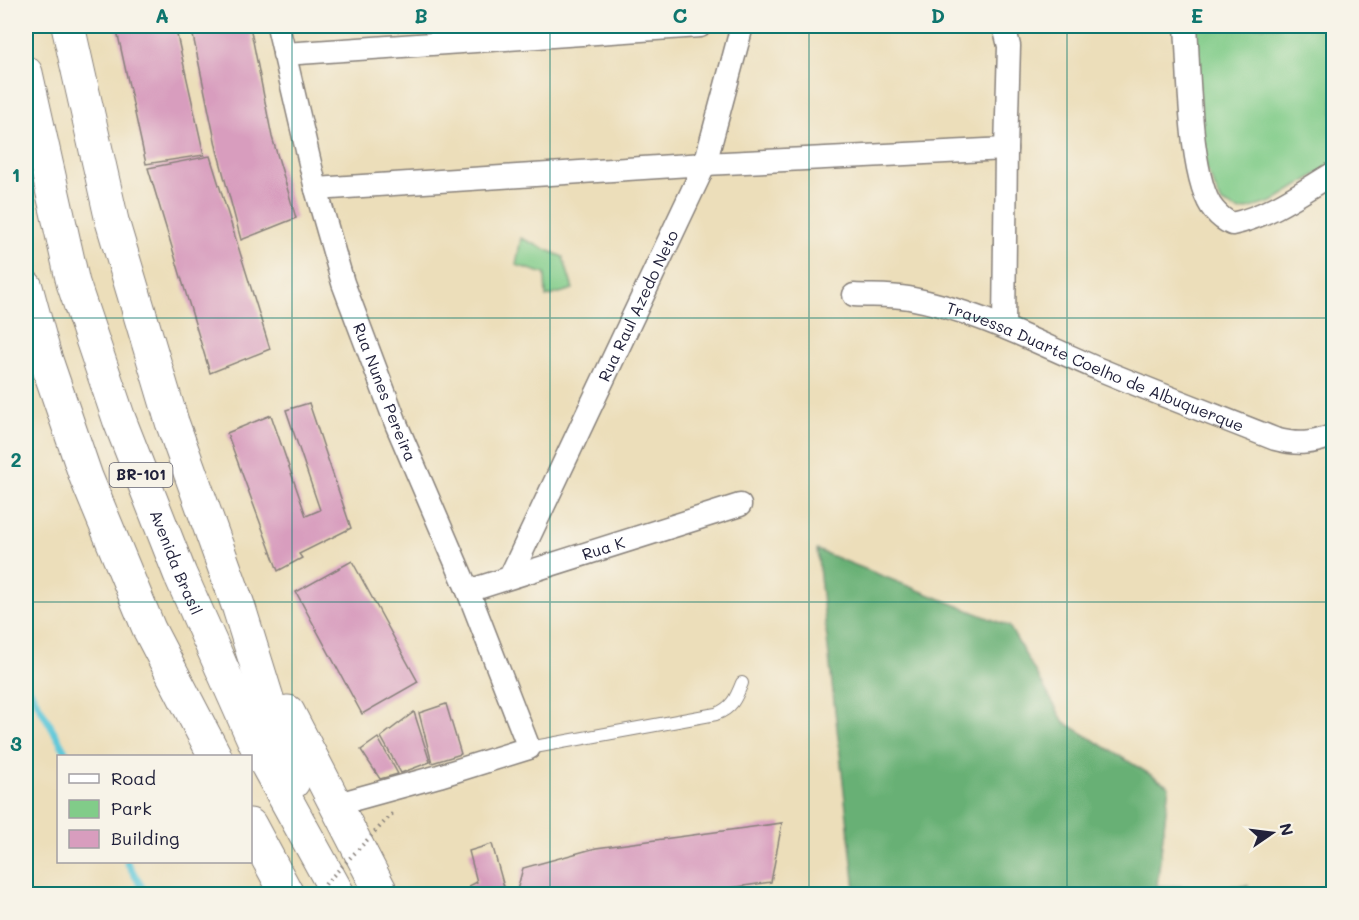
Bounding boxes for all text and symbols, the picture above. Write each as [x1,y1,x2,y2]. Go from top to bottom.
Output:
text: A [155,2,169,28]
text: B [414,2,428,28]
text: C [673,2,688,28]
text: D [931,2,945,28]
text: E [1191,2,1203,28]
text: 1 [12,161,20,187]
street label: Rua Raul Azedo Neto [593,226,682,385]
street label: Travessa Duarte Coelho de Albuquerque [944,297,1247,436]
street label: Rua Nunes Pereira [349,320,422,464]
text: 2 [10,446,22,472]
road number: BR-101 [110,463,172,487]
street label: Avenida Brasil [146,507,208,618]
street label: Rua K [579,531,628,564]
text: 3 [10,730,22,756]
legend [57,755,252,863]
text: Road [111,766,156,790]
text: Park [111,796,152,820]
north arrow [1242,803,1302,863]
text: N [1275,821,1299,838]
text: Building [111,826,179,850]

